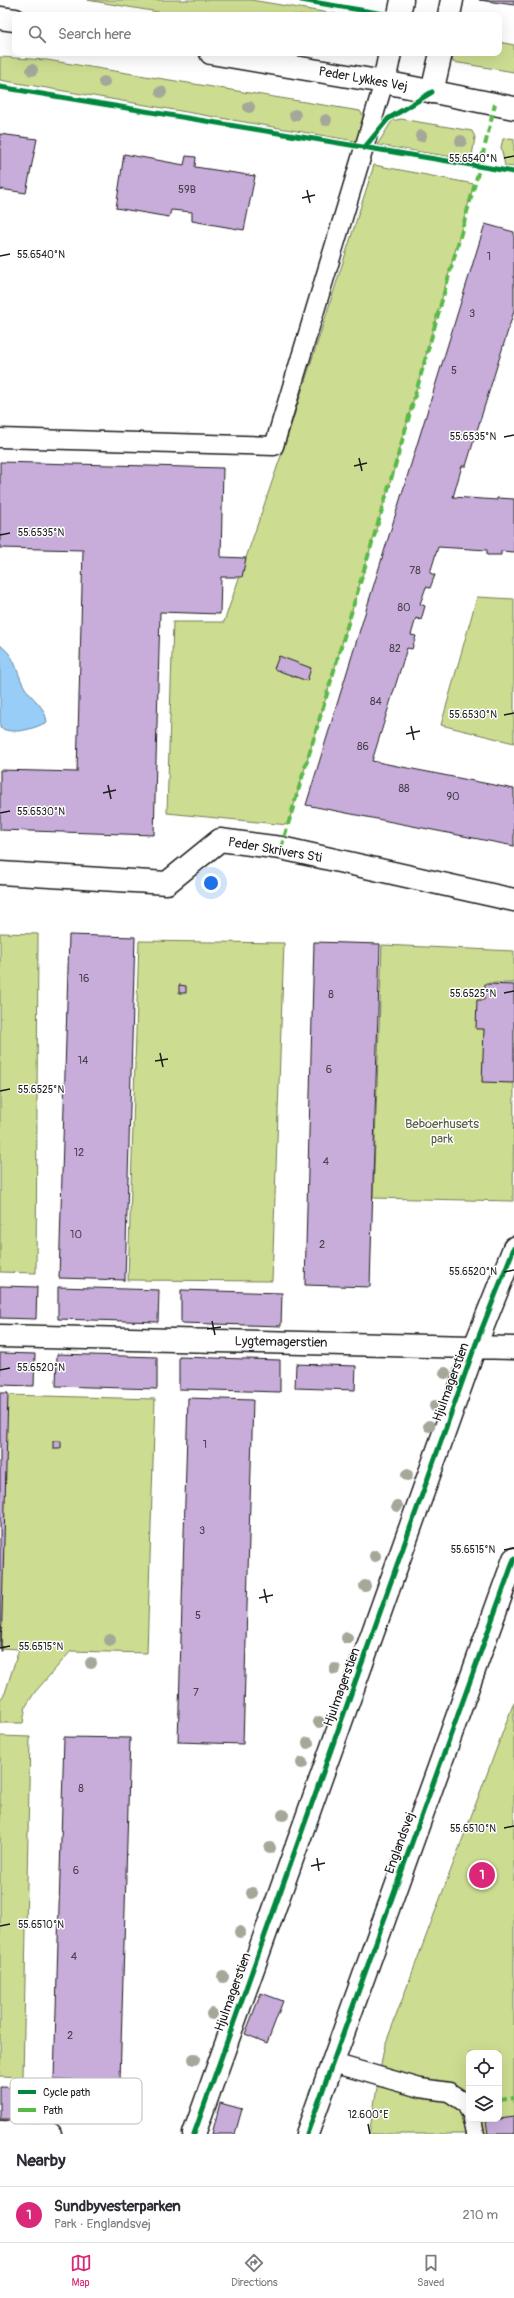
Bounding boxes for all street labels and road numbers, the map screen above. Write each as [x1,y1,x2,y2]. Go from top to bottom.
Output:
street label: Peder Lykkes Vej [317,63,409,95]
street label: Peder Skrivers Sti [227,834,323,866]
street label: Lygtemagerstien [234,1333,328,1351]
street label: Hjulmagerstien [429,1340,473,1424]
street label: Hjulmagerstien [320,1645,364,1729]
street label: Englandsvej [382,1810,418,1876]
street label: Hjulmagerstien [211,1950,255,2034]

